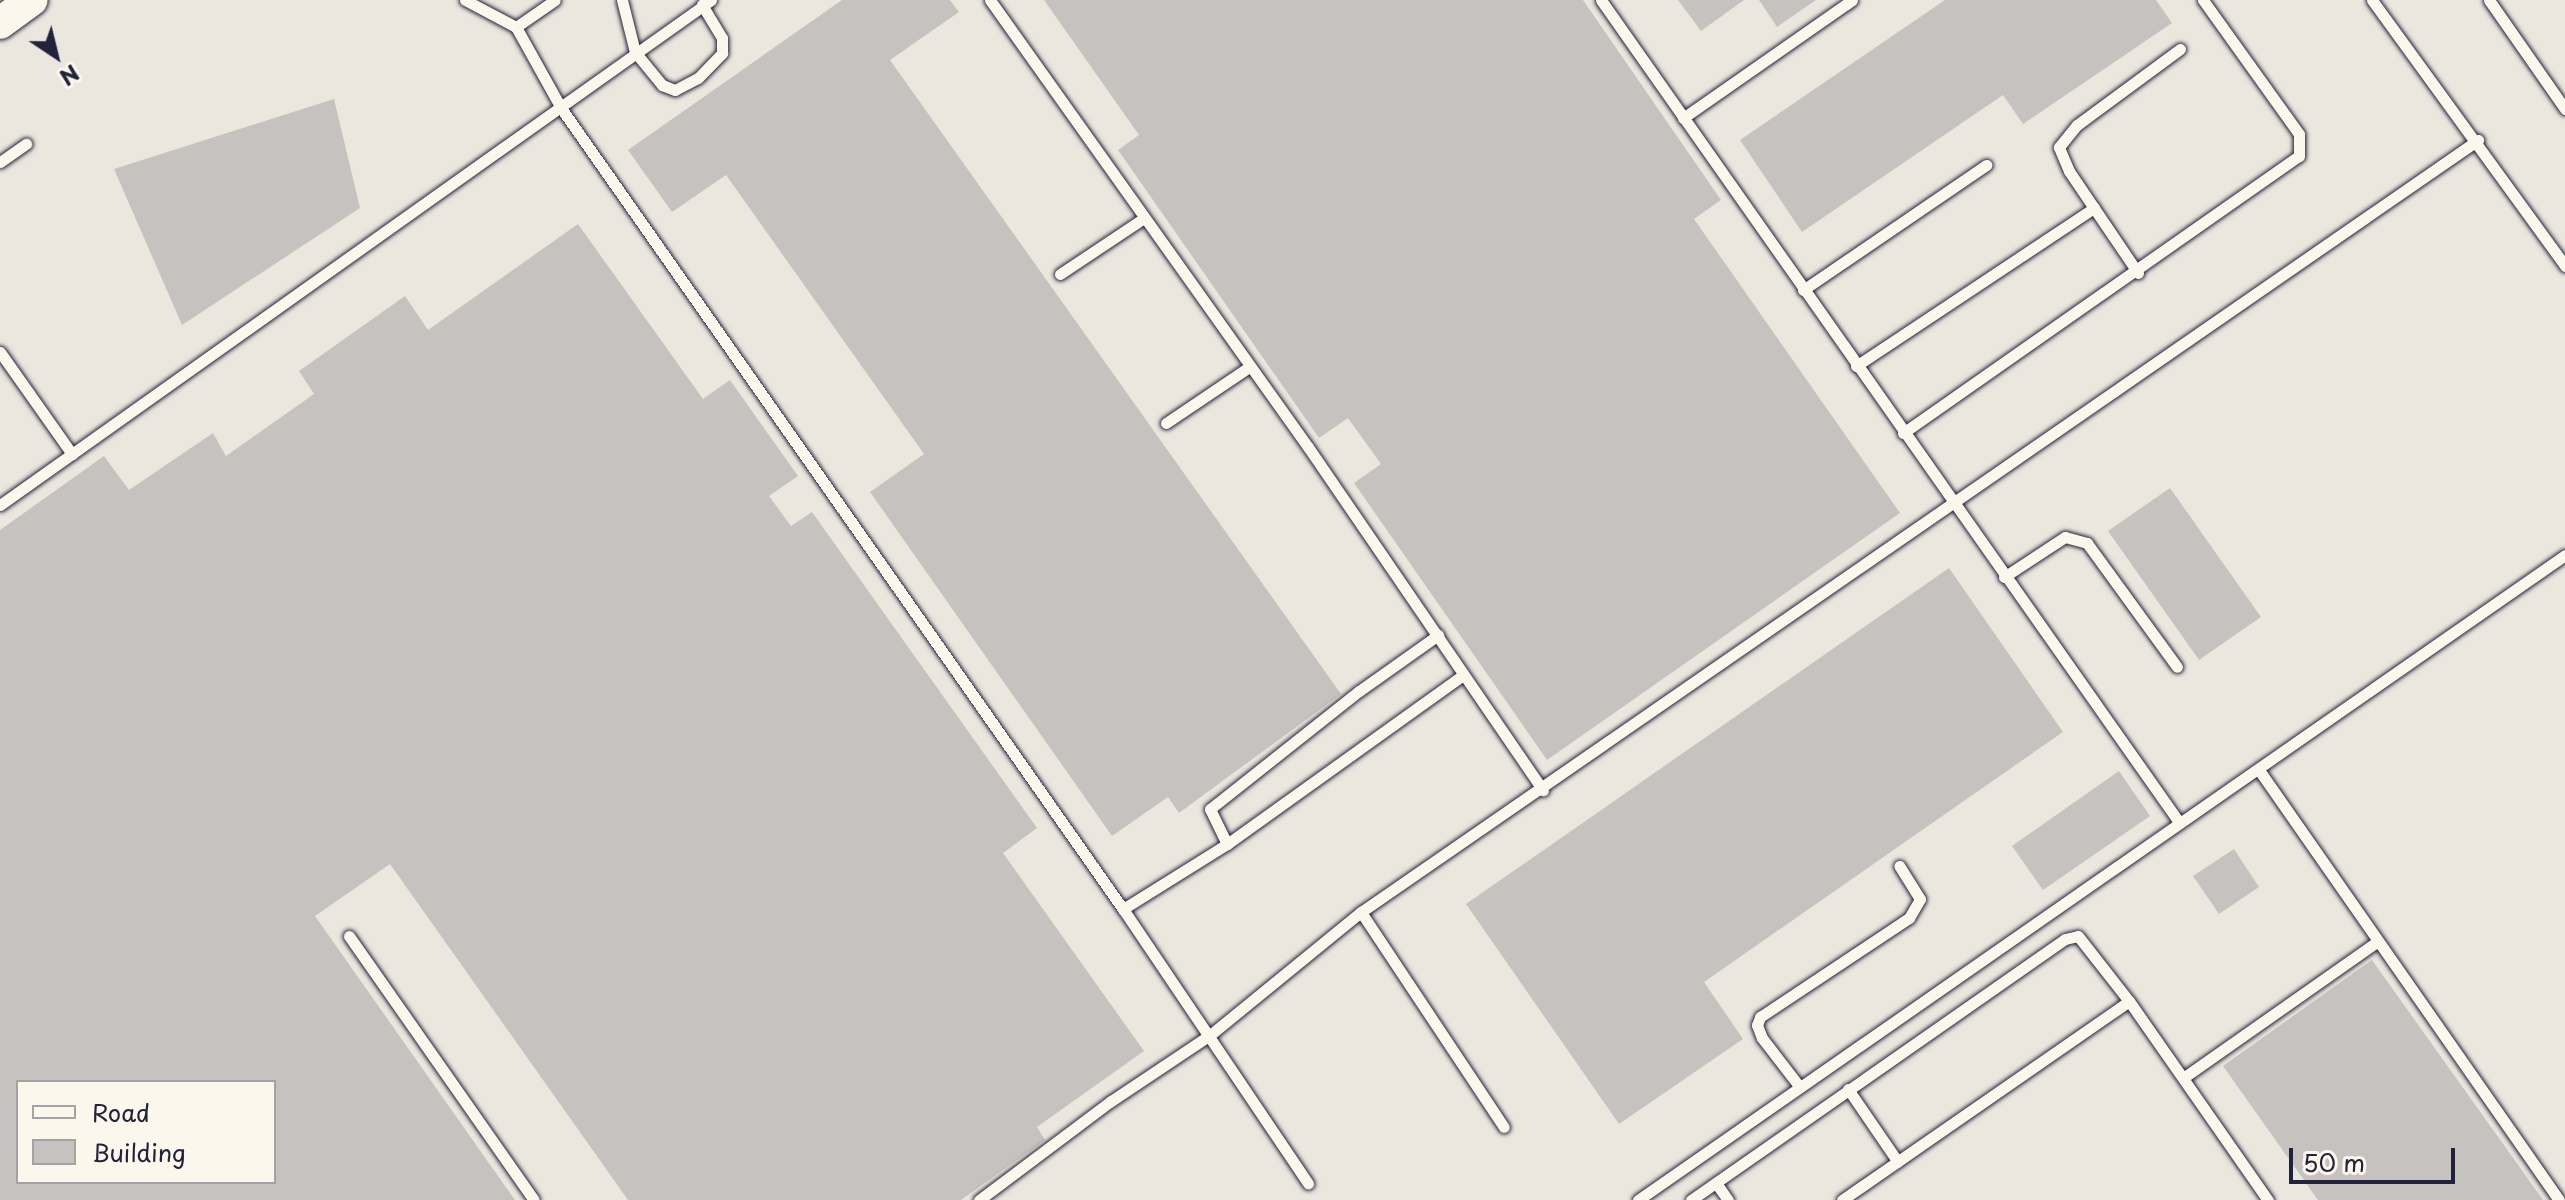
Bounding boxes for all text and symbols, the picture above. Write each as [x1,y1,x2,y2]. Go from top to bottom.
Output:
north arrow [16,16,96,96]
text: N [53,58,87,95]
legend [16,1080,276,1184]
text: Road [92,1094,150,1130]
scale bar [2293,1132,2459,1182]
text: Building [92,1134,186,1170]
text: 50 m [2303,1144,2365,1180]

